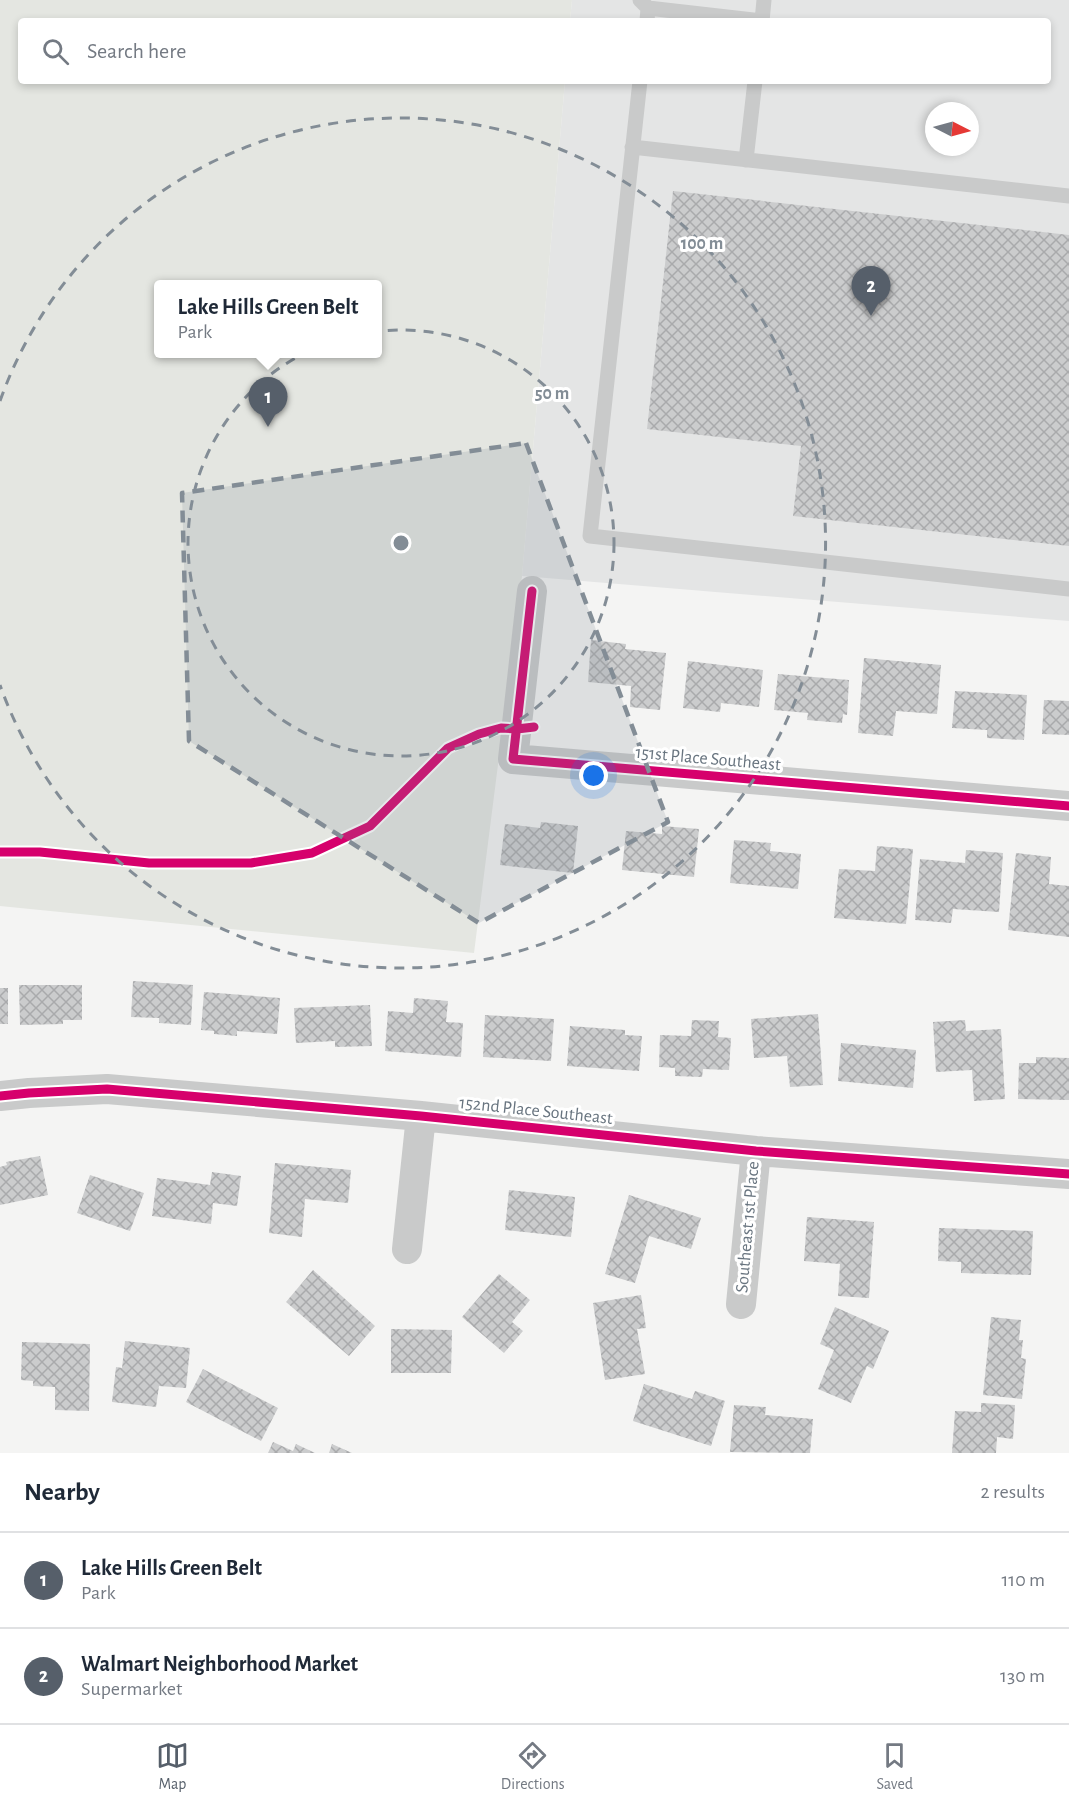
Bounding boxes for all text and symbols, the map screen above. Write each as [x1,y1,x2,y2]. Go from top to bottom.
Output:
search box [18,18,1051,84]
icon: search [39,35,72,68]
text: Search here [87,40,186,62]
north arrow [925,102,979,156]
text: 100 m [681,235,723,253]
pin: 2 [852,266,890,316]
popup [154,280,382,358]
text: Lake Hills Green Belt [178,296,358,318]
text: Park [178,322,212,342]
pin: 1 [248,378,288,427]
text: 50 m [535,385,569,403]
centre of rings [391,533,411,553]
street label: 151st Place Southeast [635,744,782,774]
your location [579,761,608,790]
street label: 152nd Place Southeast [458,1094,614,1128]
street label: Southeast 1st Place [733,1160,763,1294]
text: Nearby [24,1479,100,1505]
text: 2 results [981,1482,1045,1502]
text: Lake Hills Green Belt [81,1557,262,1579]
text: 1 [40,1570,47,1590]
text: 110 m [1001,1570,1045,1590]
text: Park [81,1583,116,1603]
text: Walmart Neighborhood Market [81,1653,358,1675]
text: 2 [39,1666,48,1686]
text: 130 m [1000,1666,1045,1686]
text: Supermarket [81,1679,182,1699]
tab: Map [156,1739,189,1794]
tab: Directions [501,1739,565,1794]
tab: Saved [876,1739,913,1794]

